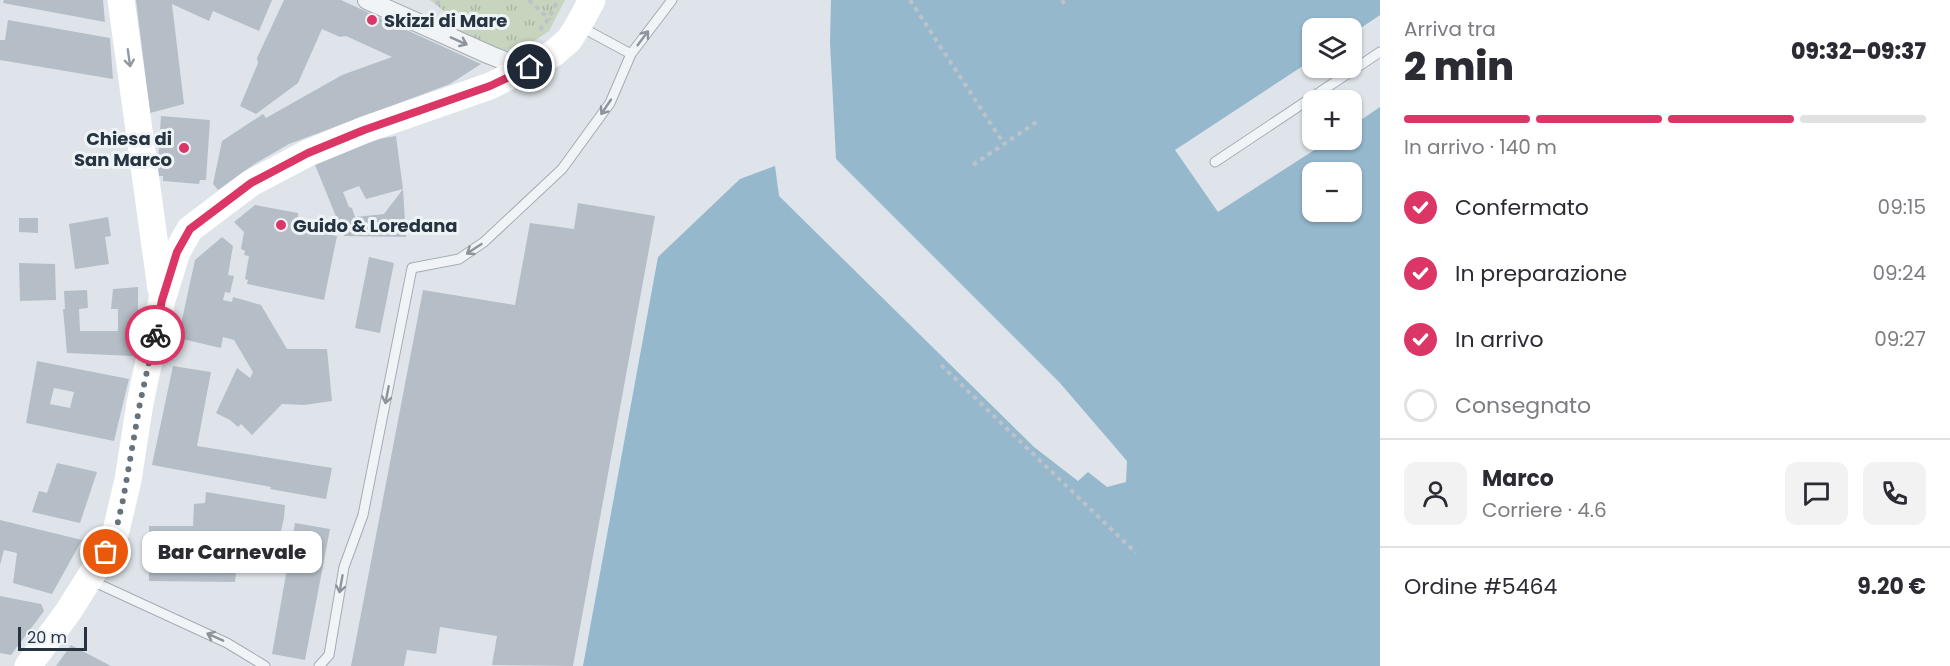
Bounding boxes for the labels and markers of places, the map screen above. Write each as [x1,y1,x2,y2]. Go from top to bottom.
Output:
place label: Skizzi di Mare [384,8,507,33]
marker: Skizzi di Mare [365,13,379,27]
pin [504,41,555,92]
place label: Chiesa di San Marco [74,126,172,172]
marker: Chiesa di San Marco [177,141,191,155]
place label: Guido & Loredana [293,213,457,238]
marker: Guido & Loredana [274,218,288,232]
pin [80,526,131,577]
callout: Bar Carnevale [142,531,322,573]

